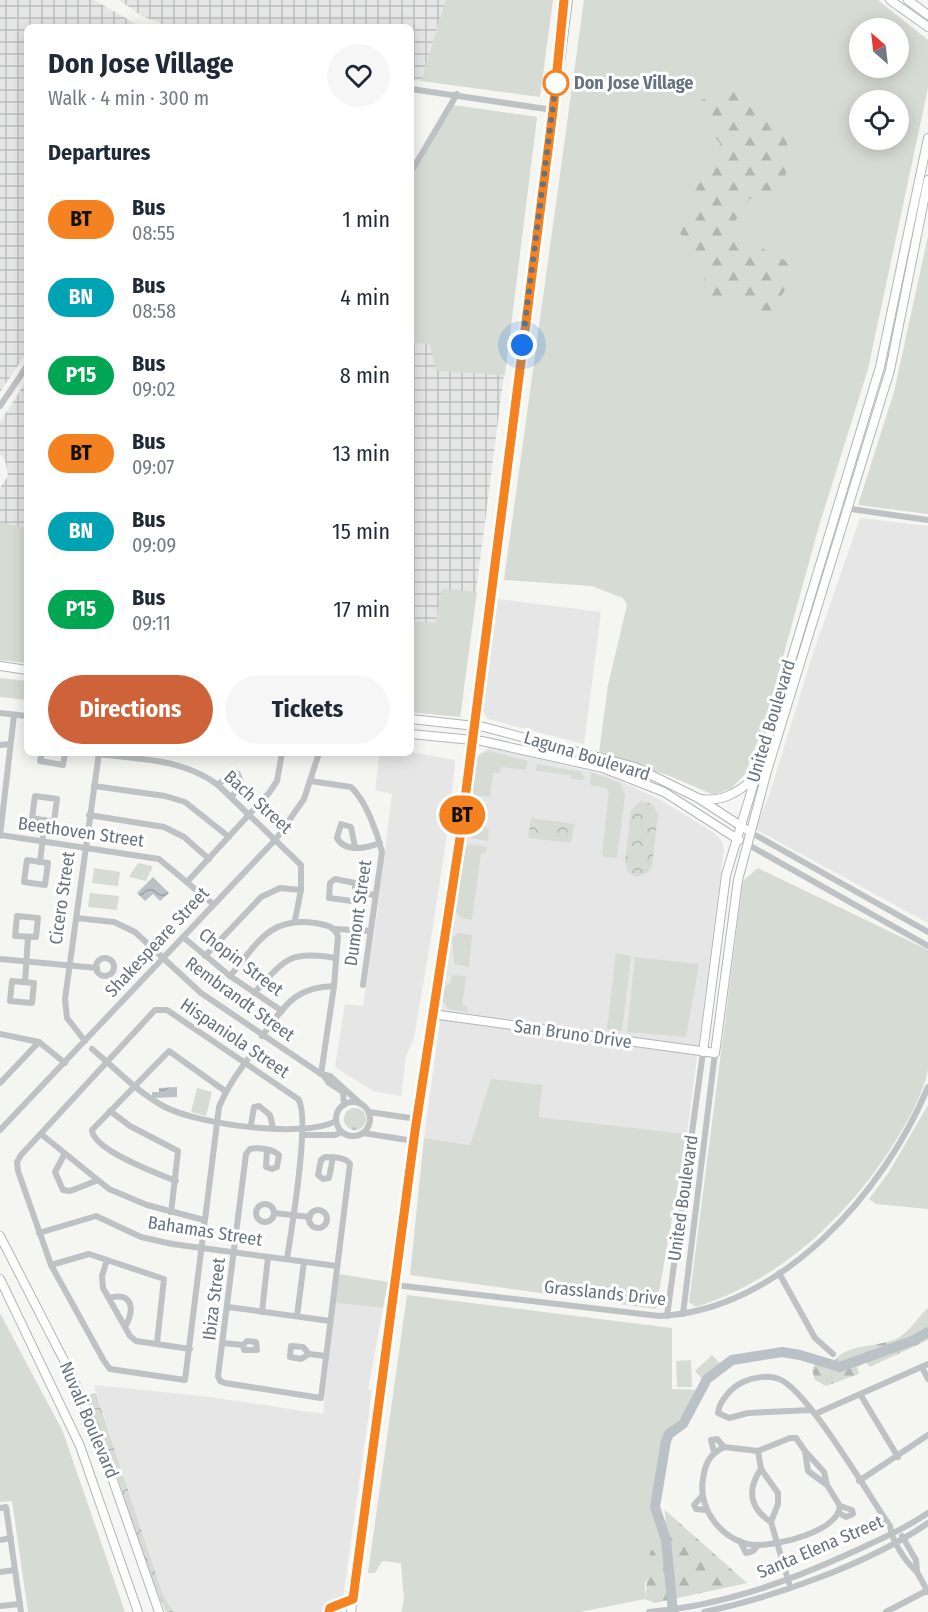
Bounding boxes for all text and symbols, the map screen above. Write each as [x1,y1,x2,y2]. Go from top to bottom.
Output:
north arrow [849,18,909,78]
map controls [849,18,909,150]
button: heart [327,44,390,107]
text: Don Jose Village [48,47,234,80]
marker: Don Jose Village [543,70,569,96]
place label: Don Jose Village [574,72,693,94]
text: Walk · 4 min · 300 m [48,86,209,110]
button: locate [849,90,909,150]
text: Departures [48,139,150,166]
text: Bus [132,194,165,221]
text: BT [70,206,92,232]
text: 1 min [342,206,390,233]
text: 08:55 [132,221,175,245]
text: Bus [132,272,165,299]
text: BN [69,284,93,310]
text: 4 min [340,284,390,311]
text: 08:58 [132,299,176,323]
your location [507,330,537,360]
text: Bus [132,350,165,377]
text: P15 [66,362,96,388]
text: 8 min [340,362,390,389]
text: 09:02 [132,377,175,401]
text: Bus [132,428,165,455]
text: BT [70,440,92,466]
text: 13 min [332,440,390,467]
text: 09:07 [132,455,174,479]
text: Bus [132,506,165,533]
text: BN [69,518,93,544]
text: 15 min [332,518,390,545]
text: 09:09 [132,533,176,557]
text: Bus [132,584,165,611]
text: P15 [66,596,96,622]
text: 17 min [333,596,390,623]
text: 09:11 [132,611,171,635]
street label: United Boulevard [742,657,800,785]
button: Directions [48,675,213,744]
button: Tickets [225,675,390,744]
street label: Laguna Boulevard [521,726,653,786]
street label: Bach Street [219,766,297,838]
line badge: BT [435,796,489,834]
text: BT [451,802,473,828]
street label: Beethoven Street [16,812,146,852]
street label: Cicero Street [45,850,79,946]
street label: Dumont Street [340,858,376,968]
street label: Shakespeare Street [100,882,214,1002]
street label: Chopin Street [194,923,288,1001]
street label: Rembrandt Street [181,952,299,1046]
street label: Hispaniola Street [176,993,294,1083]
street label: San Bruno Drive [513,1015,633,1053]
street label: United Boulevard [663,1133,703,1263]
street label: Bahamas Street [146,1211,264,1251]
street label: Ibiza Street [198,1256,230,1342]
street label: Grasslands Drive [543,1276,667,1310]
street label: Nuvali Boulevard [55,1358,123,1482]
street label: Santa Elena Street [754,1511,886,1583]

